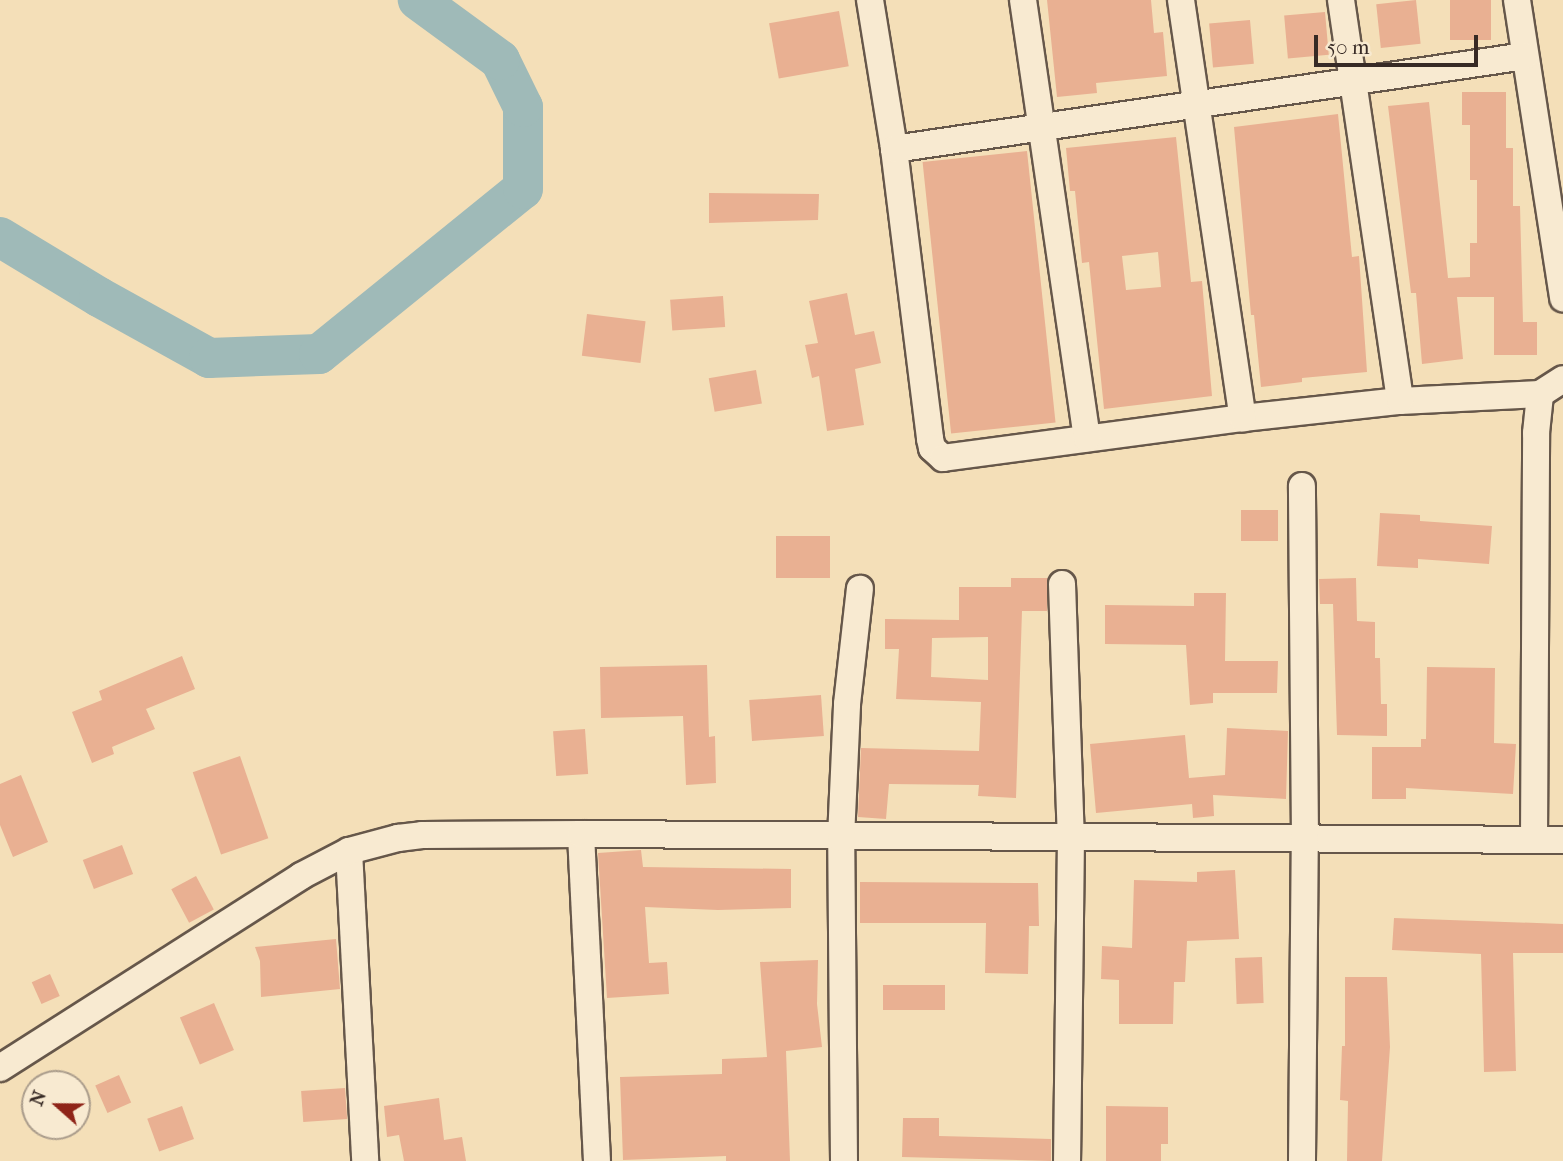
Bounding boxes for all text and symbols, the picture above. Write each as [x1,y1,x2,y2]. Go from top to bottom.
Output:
scale bar [1318,21,1482,65]
text: 50 m [1327,35,1370,59]
north arrow [21,1070,91,1140]
text: N [25,1088,51,1109]

